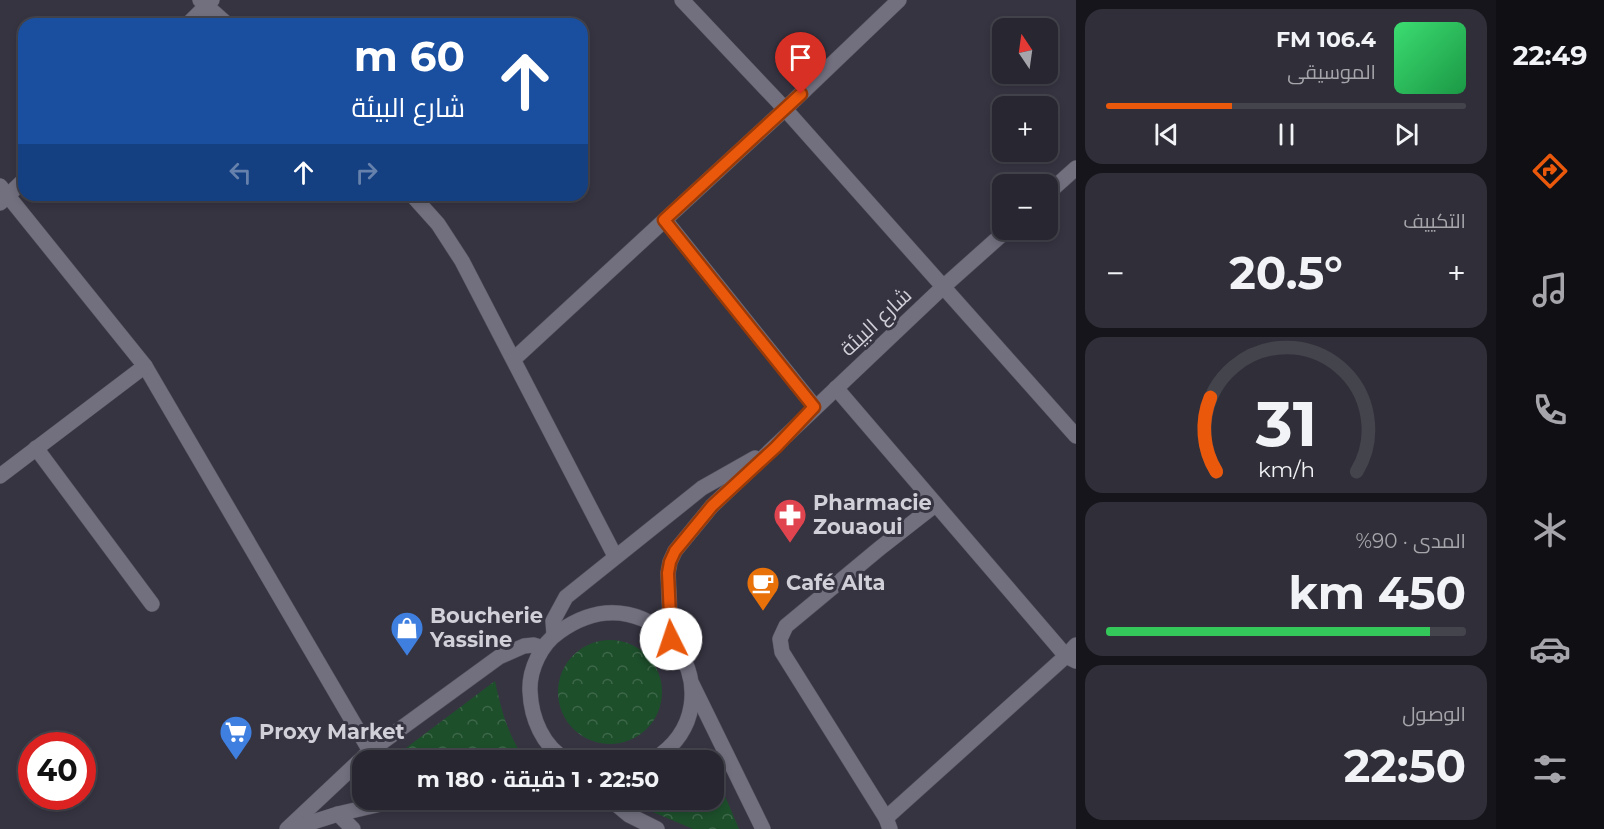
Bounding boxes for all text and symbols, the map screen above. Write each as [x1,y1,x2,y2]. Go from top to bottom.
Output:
north arrow [992,18,1058,84]
map controls [992,18,1058,240]
text: 106.4 FM [1276,26,1376,53]
text: 60 m [354,30,465,82]
pin [775,32,826,94]
text: 22:49 [1513,39,1587,72]
icon: arrive [784,41,817,74]
icon: ahead [486,42,564,120]
text: الموسيقى [1287,60,1376,84]
text: شارع البيئة [352,91,465,124]
button: + [992,96,1058,162]
icon: previous [1150,118,1183,151]
icon: pause [1270,118,1303,151]
icon: next [1390,118,1423,151]
icon: directions [1529,150,1571,192]
icon: left [224,156,257,189]
icon: ahead [287,156,320,189]
icon: right [350,156,383,189]
button: − [992,174,1058,240]
text: التكييف [1403,209,1466,233]
text: 20.5° [1229,245,1343,300]
text: − [1106,253,1125,293]
text: + [1447,253,1466,293]
icon: music [1529,269,1571,311]
street label: شارع البيئة [835,282,918,362]
text: 31 [1254,386,1317,462]
icon: phone [1529,389,1571,431]
text: km/h [1257,456,1315,482]
place label: Pharmacie Zouaoui [813,490,932,539]
pharmacy icon: Pharmacie Zouaoui [772,497,808,544]
icon: climate [1529,509,1571,551]
text: المدى · 90% [1355,529,1466,553]
cafe icon: Café Alta [745,565,781,612]
text: 450 km [1288,565,1466,620]
place label: Café Alta [786,570,885,595]
place label: Boucherie Yassine [429,603,543,652]
position arrow [639,607,703,671]
shop icon: Boucherie Yassine [389,610,425,657]
icon: car [1529,628,1571,670]
text: الوصول [1402,702,1466,726]
supermarket icon: Proxy Market [218,714,254,761]
place label: Proxy Market [259,719,405,744]
speed limit sign: 40 [18,732,96,810]
text: 22:50 [1344,738,1466,793]
icon: filters [1529,748,1571,790]
text: 22:50 · 1 دقيقة · 180 m [417,766,659,793]

